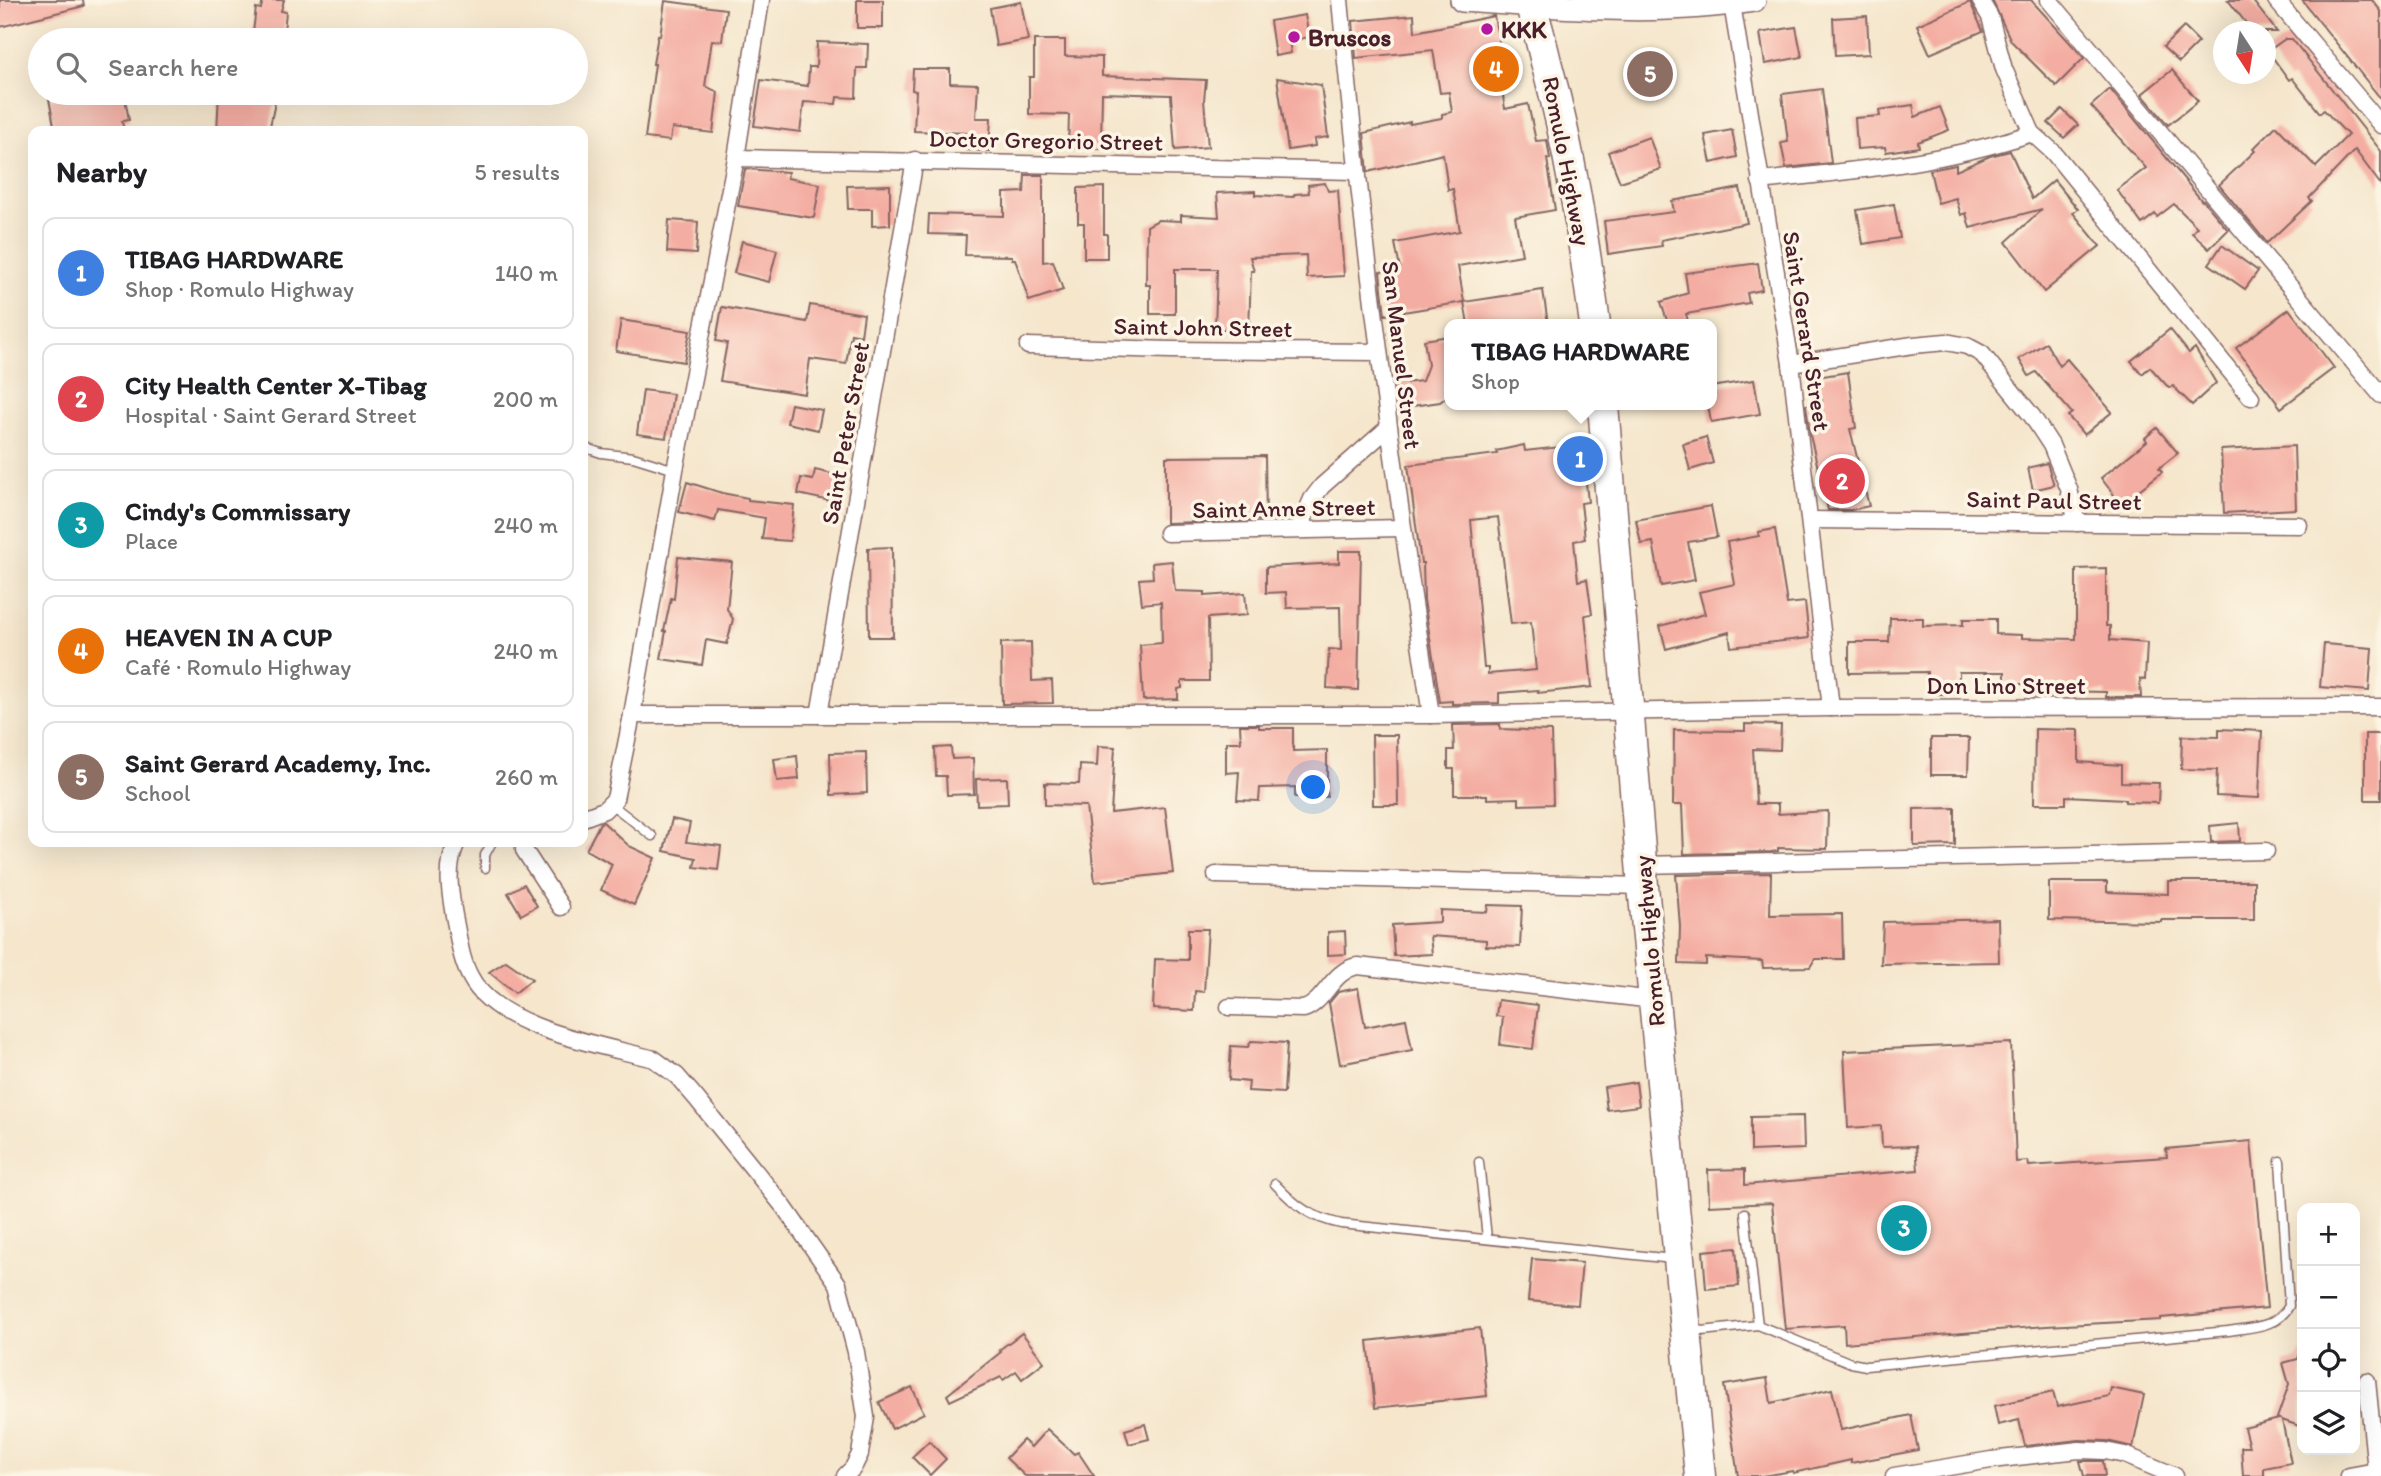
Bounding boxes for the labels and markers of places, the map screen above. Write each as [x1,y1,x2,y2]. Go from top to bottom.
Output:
place label: KKK [1501,15,1547,44]
marker: KKK [1479,21,1495,37]
place label: Bruscos [1308,23,1391,52]
marker: Bruscos [1286,29,1302,45]
pin: 4 [1473,43,1519,95]
pin: 5 [1627,48,1673,100]
pin: 1 [1557,433,1603,485]
pin: 2 [1819,455,1865,507]
pin: 3 [1881,1202,1927,1254]

